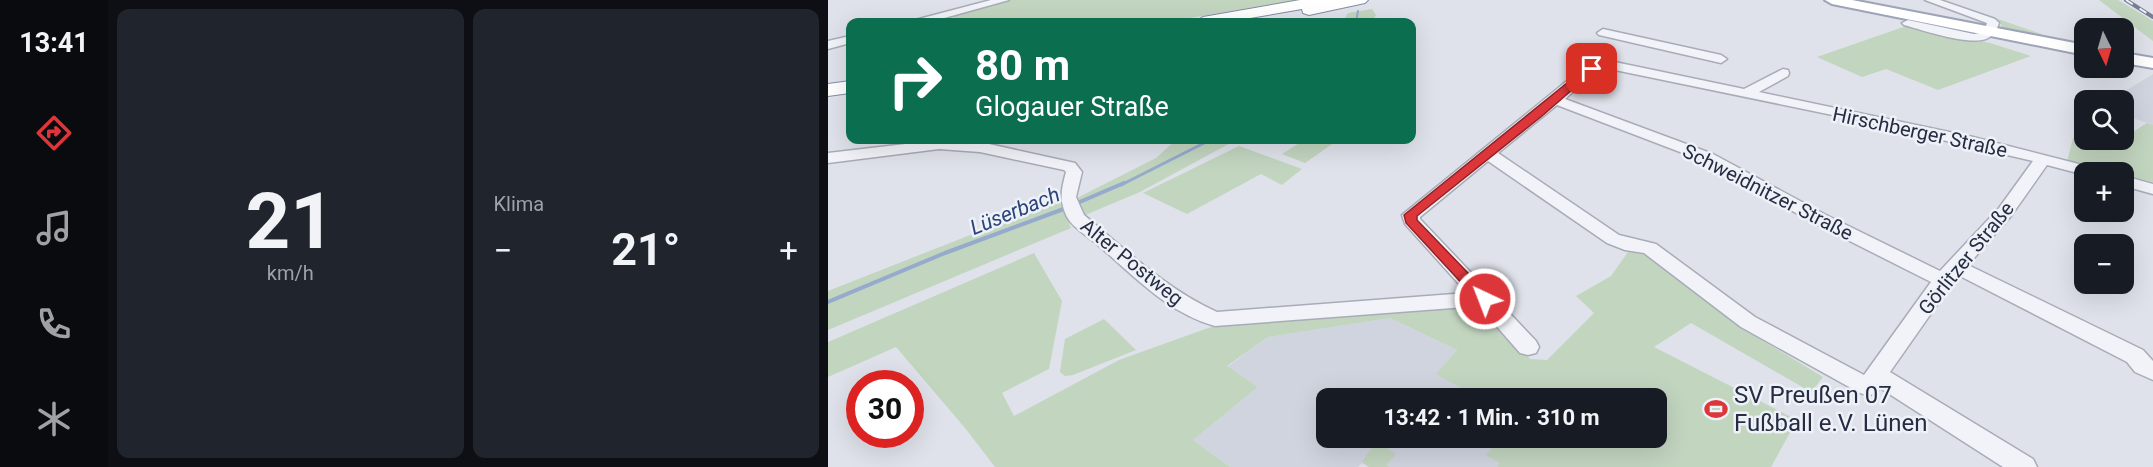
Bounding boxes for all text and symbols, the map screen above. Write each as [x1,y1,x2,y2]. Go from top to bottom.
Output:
north arrow [2074,18,2134,78]
map controls [2074,18,2134,294]
text: 13:41 [19,27,89,59]
text: 80 m [975,41,1070,90]
icon: right [876,42,954,120]
pin [1566,43,1617,94]
icon: arrive [1575,52,1608,85]
button: search [2074,90,2134,150]
text: Glogauer Straße [975,91,1169,123]
street label: Hirschberger Straße [1830,102,2010,162]
icon: directions [33,112,75,154]
street label: Schweidnitzer Straße [1679,139,1857,245]
button: + [2074,162,2134,222]
text: 21 [245,176,335,267]
water label: Lüserbach [967,182,1063,240]
text: Klima [494,192,544,216]
street label: Görlitzer Straße [1913,197,2019,319]
icon: music [33,207,75,249]
street label: Alter Postweg [1076,214,1188,310]
text: 21° [611,223,680,276]
text: − [494,231,512,270]
text: + [779,231,798,270]
button: − [2074,234,2134,294]
text: km/h [267,261,314,285]
position arrow [1453,267,1517,331]
icon: phone [33,303,75,345]
speed limit sign: 30 [846,370,924,448]
place label: SV Preußen 07 Fußball e.V. Lünen [1734,381,1928,437]
sports icon: SV Preußen 07 Fußball e.V. Lünen [1703,396,1729,422]
icon: climate [33,398,75,440]
text: 13:42 · 1 Min. · 310 m [1383,405,1600,430]

